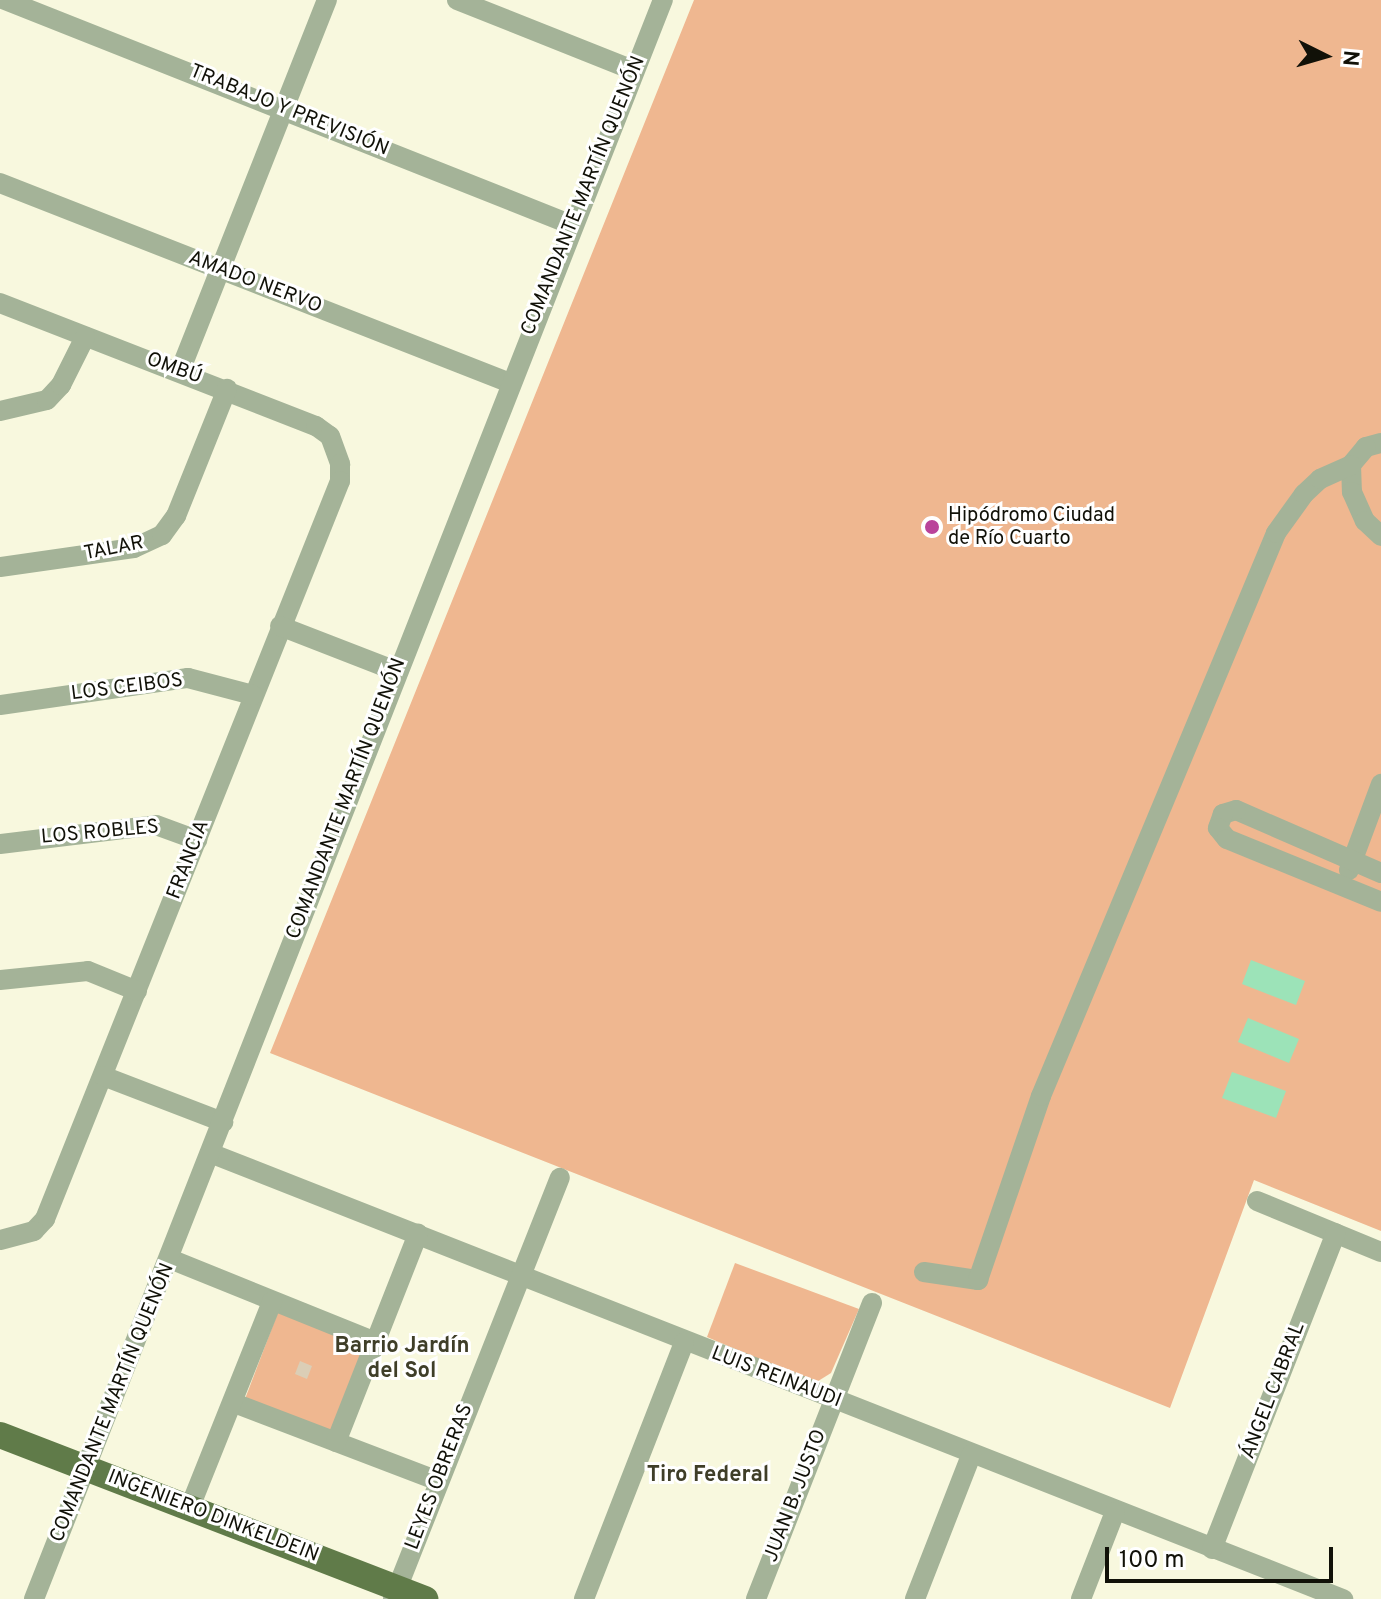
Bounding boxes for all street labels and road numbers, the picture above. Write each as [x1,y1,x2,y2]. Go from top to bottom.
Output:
street label: COMANDANTE MARTÍN QUENÓN [517,53,651,339]
street label: TRABAJO Y PREVISIÓN [185,60,393,162]
street label: AMADO NERVO [185,247,325,319]
street label: OMBÚ [143,348,205,390]
street label: TALAR [82,531,146,567]
street label: COMANDANTE MARTÍN QUENÓN [282,655,412,943]
street label: LOS CEIBOS [70,669,184,707]
street label: LOS ROBLES [40,816,160,850]
street label: FRANCIA [163,817,215,903]
street label: COMANDANTE MARTÍN QUENÓN [46,1260,180,1546]
street label: ÁNGEL CABRAL [1237,1319,1311,1463]
street label: LUIS REINAUDI [708,1342,844,1414]
street label: LEYES OBRERAS [401,1401,479,1553]
street label: JUAN B. JUSTO [760,1426,832,1566]
street label: INGENIERO DINKELDEIN [104,1466,322,1568]

